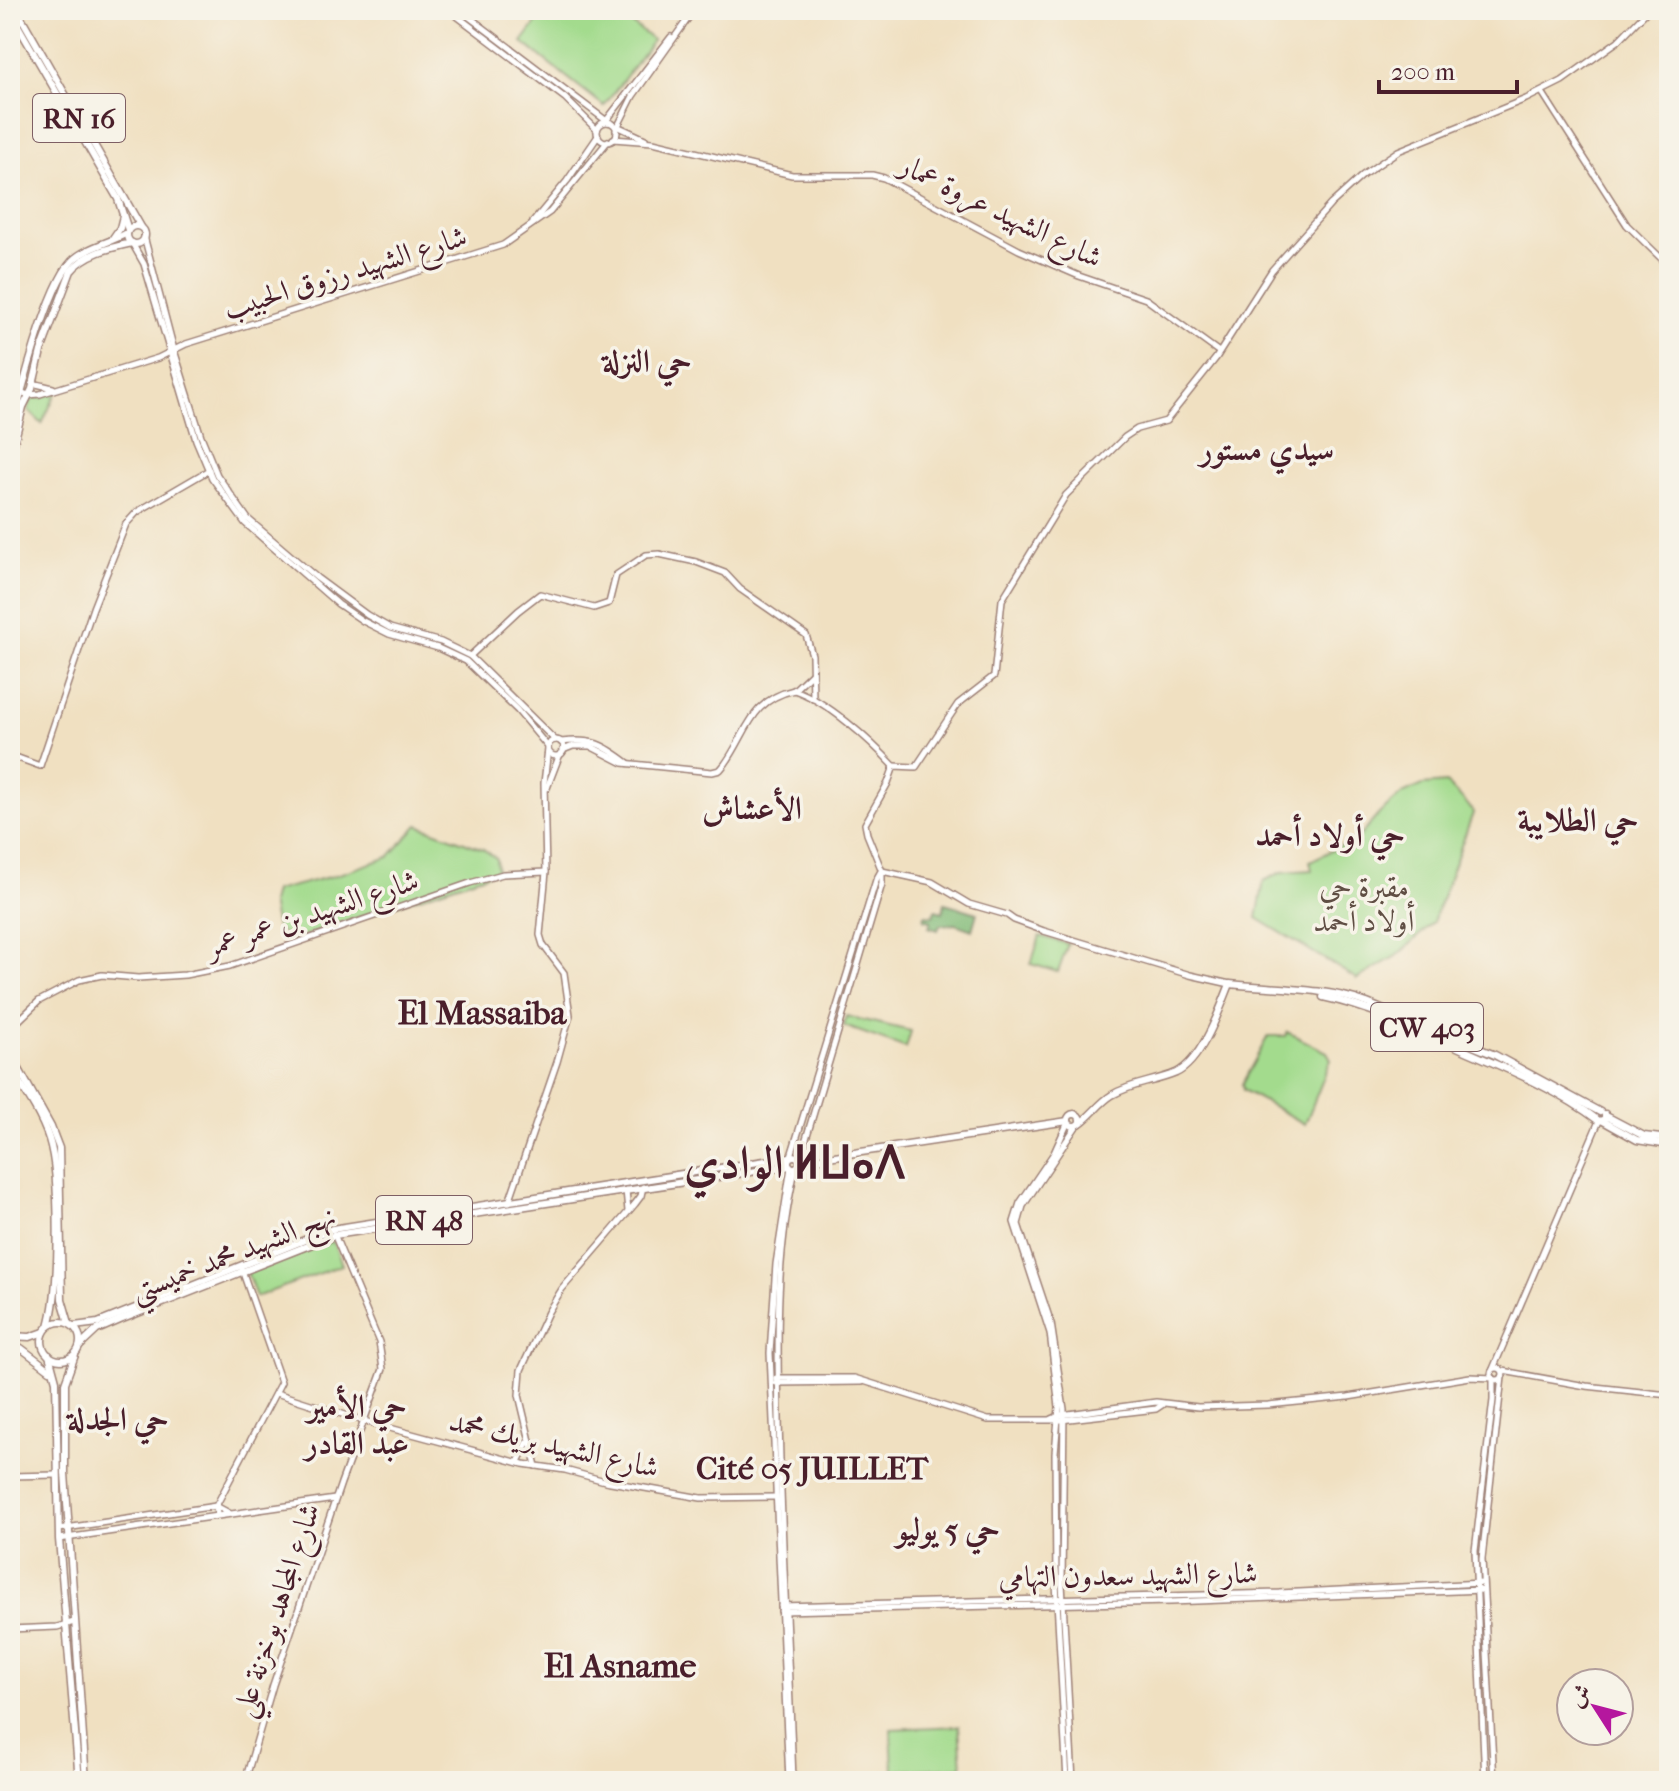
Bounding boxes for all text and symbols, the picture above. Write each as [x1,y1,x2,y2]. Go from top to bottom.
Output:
scale bar [1379,44,1517,94]
text: 200 m [1391,58,1455,86]
road number: RN 16 [33,94,125,142]
street label: شارع الشهيد عروة عمار [888,146,1108,282]
street label: شارع الشهيد رزوق الحبيب [219,219,473,333]
district label: حي النزلة [600,343,692,387]
district label: سيدي مستور [1197,431,1334,475]
district label: الأعشاش [702,787,802,827]
district label: حي الطلايبة [1517,802,1639,846]
district label: حي أولاد أحمد [1255,813,1405,861]
street label: شارع الشهيد بن عمر عمر [199,863,425,972]
park label: مقبرة حي أولاد أحمد [1313,870,1415,939]
district label: El Massaiba [398,993,567,1033]
road number: CW 403 [1371,1003,1483,1051]
district label: الوادي ⵍⵡⴰⴷ [684,1136,906,1199]
road number: RN 48 [376,1196,472,1244]
street label: نهج الشهيد محمد خميستي [126,1198,344,1318]
district label: حي الأمير عبد القادر [302,1385,409,1462]
district label: حي الجدلة [65,1401,169,1445]
street label: شارع الشهيد بريك محمد [444,1403,662,1492]
district label: Cité 05 JUILLET [696,1450,929,1487]
street label: شارع المجاهد بوخزنة علي [225,1499,338,1725]
district label: حي 5 يوليو [893,1511,1000,1555]
street label: شارع الشهيد سعدون التهامي [998,1556,1258,1602]
district label: El Asname [544,1646,696,1686]
north arrow [1555,1667,1635,1747]
text: ش [1563,1679,1597,1712]

